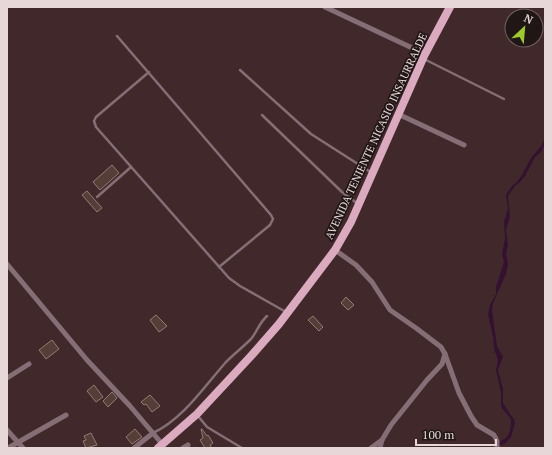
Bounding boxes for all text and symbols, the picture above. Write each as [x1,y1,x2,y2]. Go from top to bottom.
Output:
north arrow [504,8,544,48]
text: N [522,11,536,27]
street label: AVENIDA TENIENTE NICASIO INSAURRALDE [322,31,430,241]
scale bar [416,421,496,447]
text: 100 m [422,427,455,442]

